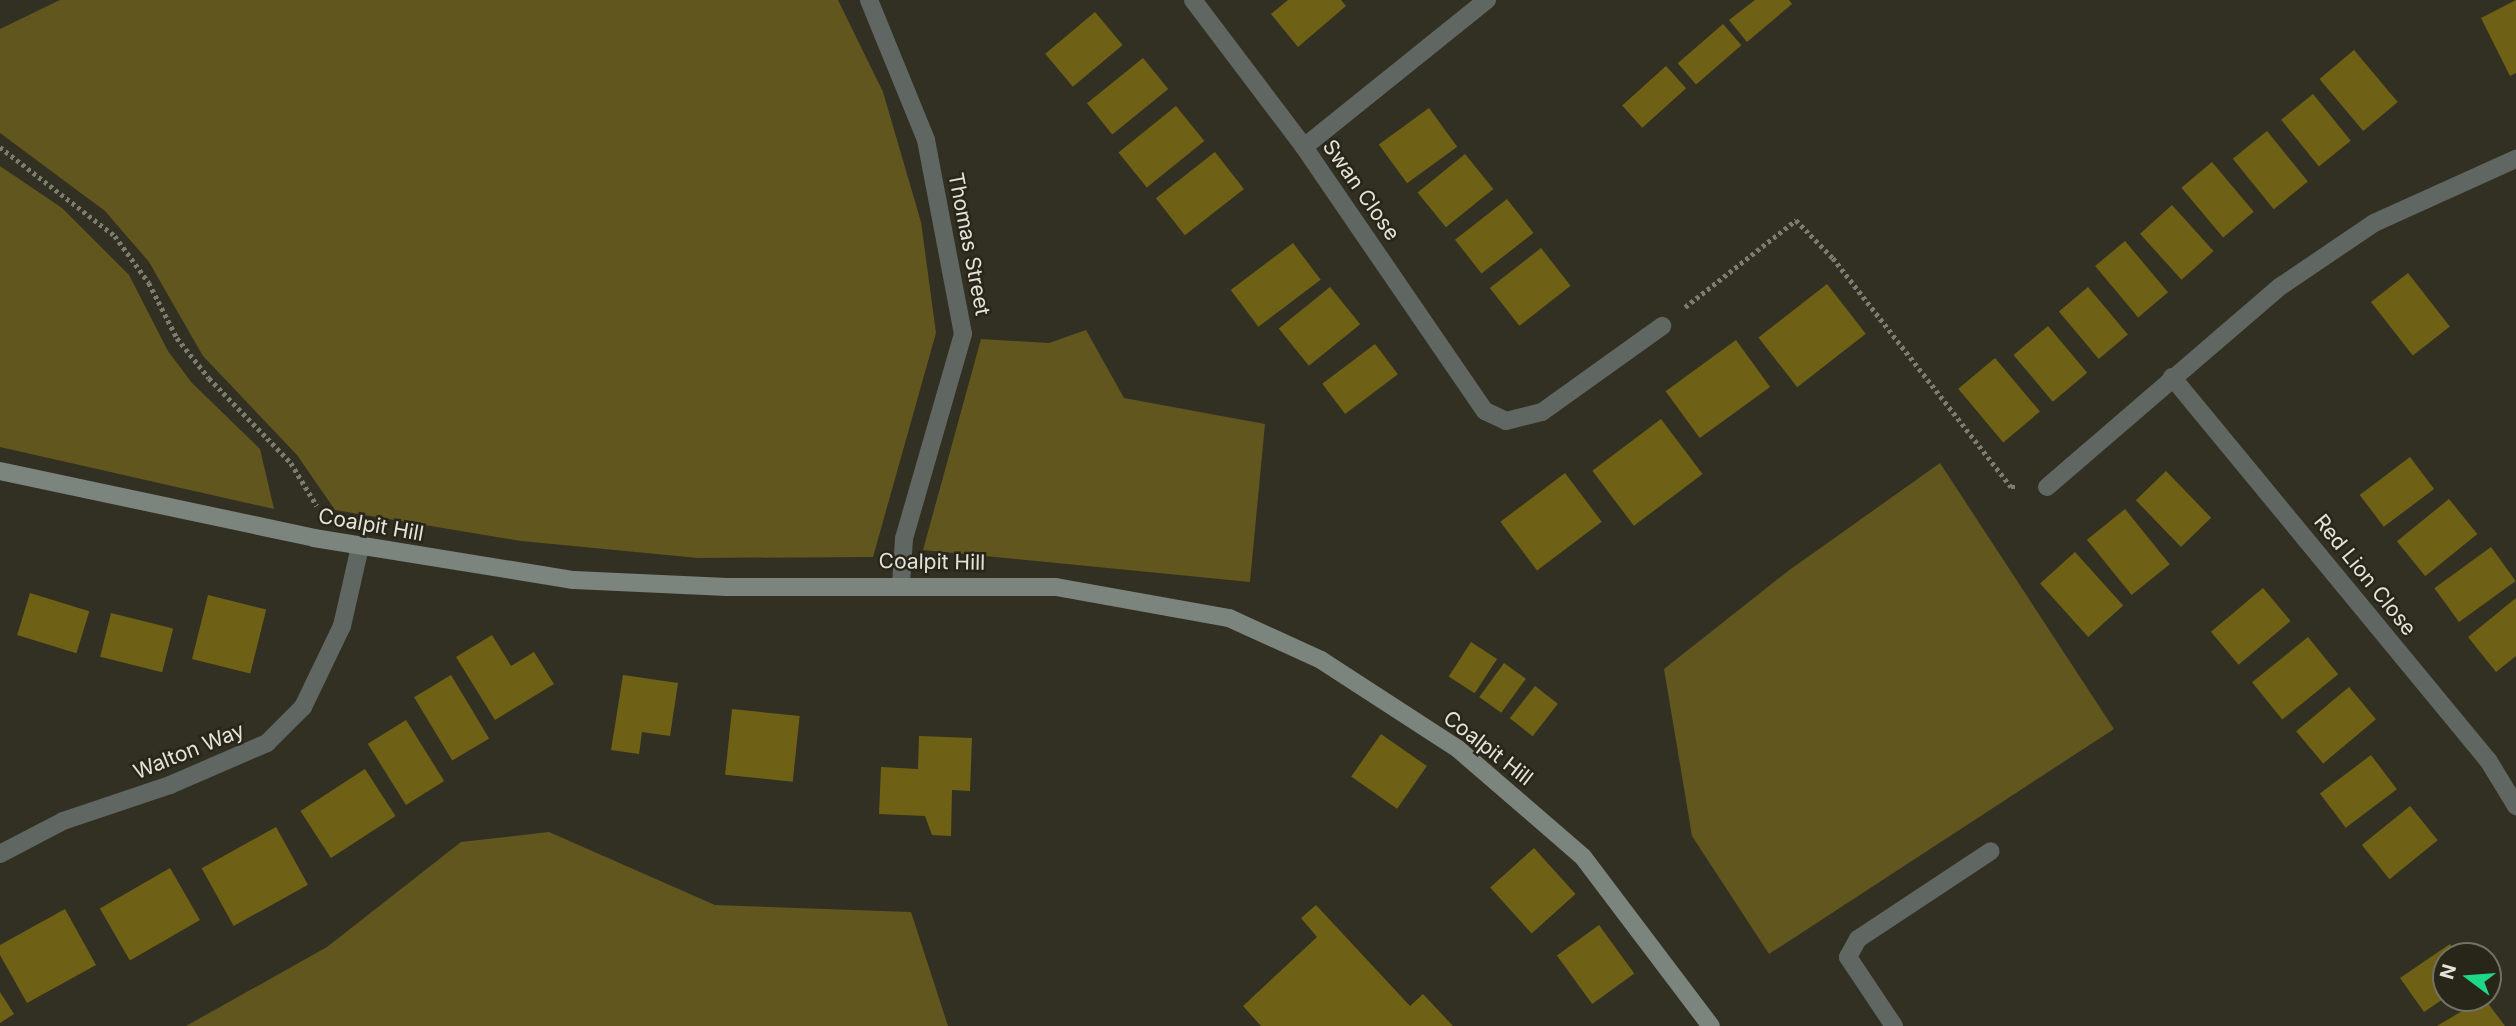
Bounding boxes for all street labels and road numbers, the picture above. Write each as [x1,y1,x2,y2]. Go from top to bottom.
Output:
street label: Swan Close [1317,135,1405,245]
street label: Thomas Street [943,170,995,318]
street label: Coalpit Hill [316,503,426,547]
street label: Red Lion Close [2309,509,2421,641]
street label: Coalpit Hill [878,548,986,576]
street label: Coalpit Hill [1438,705,1538,791]
street label: Walton Way [130,717,248,785]

